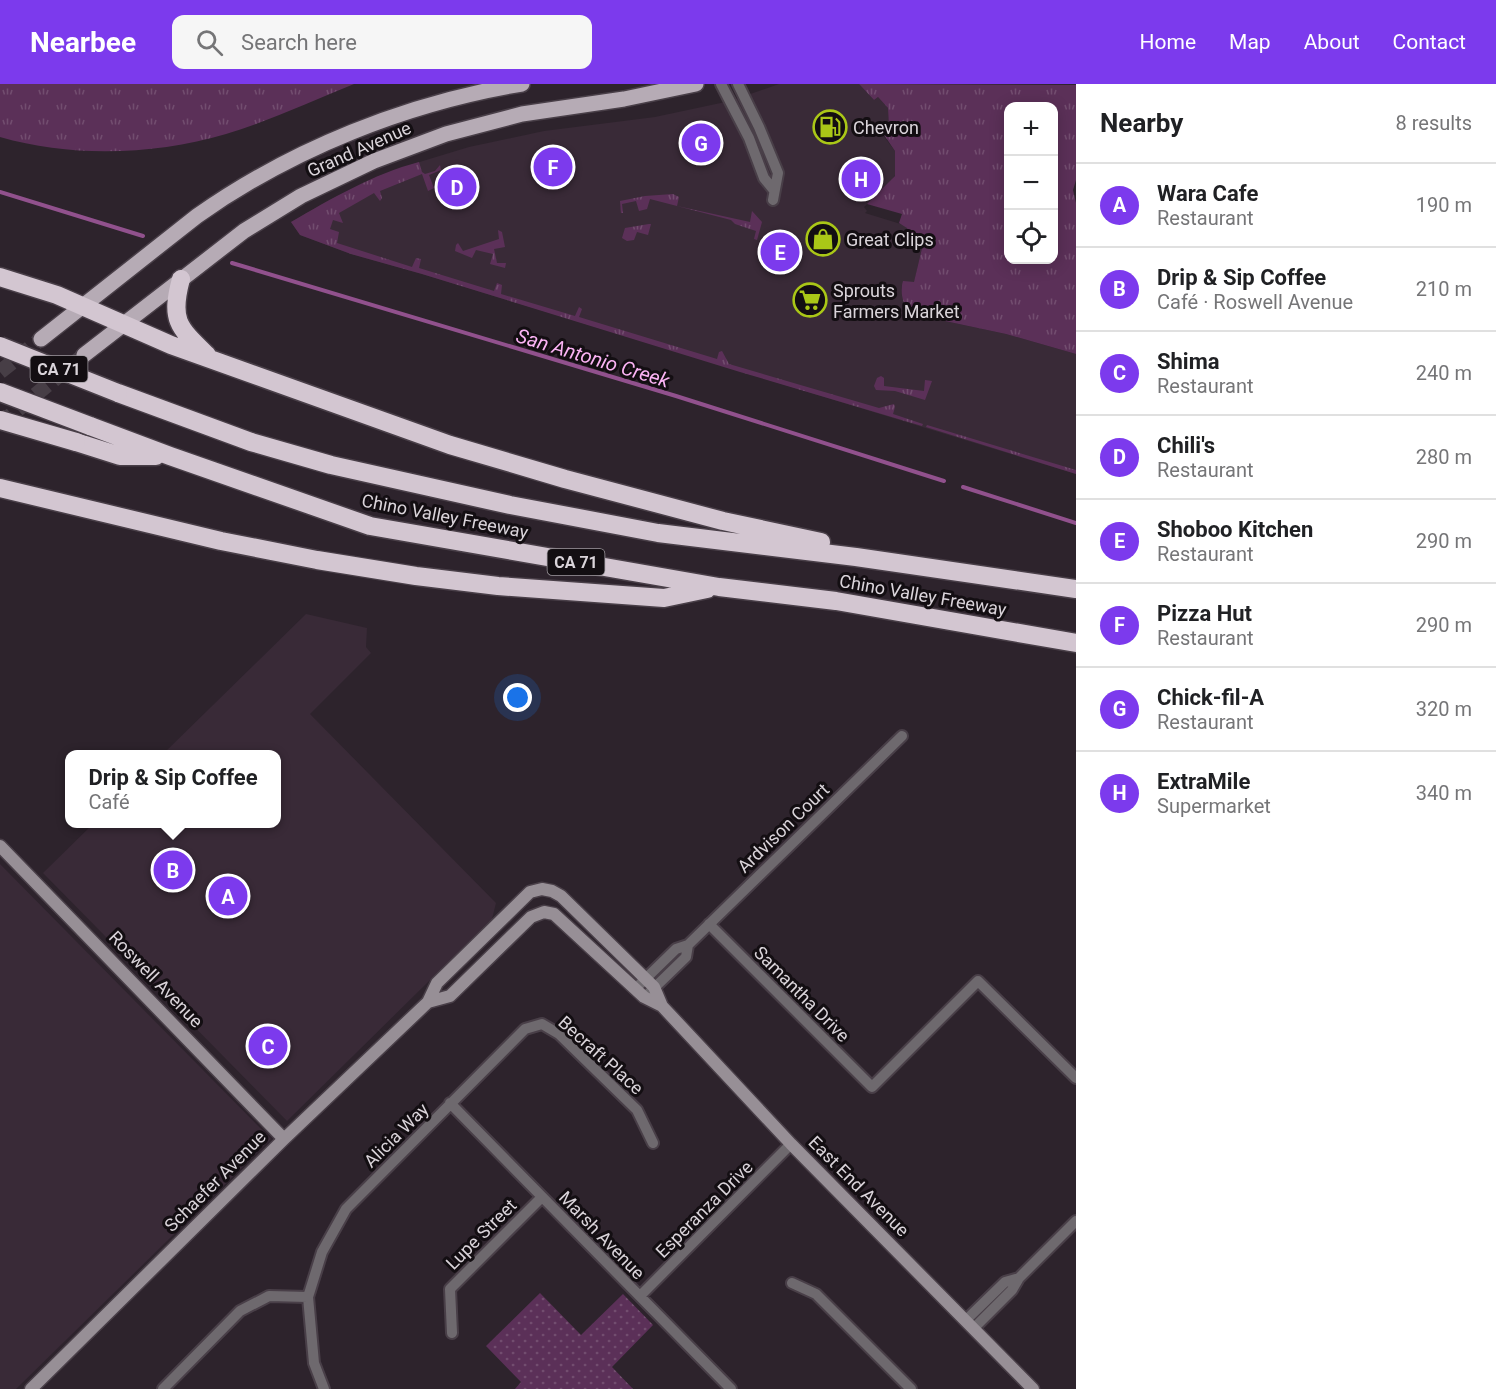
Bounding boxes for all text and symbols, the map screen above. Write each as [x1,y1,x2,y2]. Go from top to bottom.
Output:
search box [172,15,592,69]
text: Nearbee [30,26,136,59]
icon: search [193,26,226,59]
text: Search here [241,30,357,55]
text: Home [1140,30,1196,54]
text: Map [1229,30,1271,54]
text: About [1304,30,1360,54]
text: Contact [1393,30,1466,54]
map controls [1004,102,1058,264]
button: + [1004,102,1058,156]
text: Nearby [1100,108,1183,138]
fuel station icon: Chevron [812,109,848,145]
text: 8 results [1396,111,1472,135]
street label: Grand Avenue [304,117,414,181]
place label: Chevron [853,117,919,138]
pin: G [682,120,720,166]
pin: F [534,144,572,190]
pin: H [842,156,880,202]
button: − [1004,156,1058,210]
pin: D [438,164,476,210]
text: Wara Cafe [1157,181,1258,206]
text: A [1113,193,1126,217]
text: 190 m [1416,193,1472,217]
text: Restaurant [1157,206,1254,230]
button: locate [1004,210,1058,264]
shop icon: Great Clips [805,221,841,257]
place label: Great Clips [846,229,934,250]
pin: E [760,230,800,274]
text: Drip & Sip Coffee [1157,265,1326,290]
text: B [1113,277,1126,301]
text: 210 m [1416,277,1472,301]
place label: Sprouts Farmers Market [833,280,960,322]
supermarket icon: Sprouts Farmers Market [792,282,828,318]
text: Café · Roswell Avenue [1157,290,1353,314]
water label: San Antonio Creek [513,323,674,393]
text: Shima [1157,349,1220,374]
road number: CA 71 [31,356,88,382]
text: C [1113,361,1126,385]
text: 240 m [1416,361,1472,385]
text: Restaurant [1157,374,1254,398]
text: Chili's [1157,433,1215,458]
text: D [1113,445,1126,469]
text: 280 m [1416,445,1472,469]
text: Restaurant [1157,458,1254,482]
street label: Chino Valley Freeway [360,490,530,543]
text: Shoboo Kitchen [1157,517,1313,542]
text: E [1114,529,1125,553]
text: 290 m [1416,529,1472,553]
text: Restaurant [1157,542,1254,566]
road number: CA 71 [548,549,604,575]
street label: Chino Valley Freeway [838,570,1009,620]
text: Pizza Hut [1157,601,1252,626]
text: F [1114,613,1125,637]
text: 290 m [1416,613,1472,637]
text: Restaurant [1157,626,1254,650]
your location [503,683,532,712]
text: Chick-fil-A [1157,685,1264,710]
text: G [1113,697,1126,721]
text: 320 m [1416,697,1472,721]
text: Restaurant [1157,710,1254,734]
popup [65,750,281,828]
text: Drip & Sip Coffee [88,765,258,790]
text: ExtraMile [1157,769,1250,794]
street label: Ardvison Court [733,779,833,877]
text: H [1112,781,1127,805]
text: 340 m [1416,781,1472,805]
text: Café [88,790,130,814]
text: Supermarket [1157,794,1271,818]
pin: B [154,848,192,892]
pin: A [208,874,248,918]
street label: Roswell Avenue [105,926,207,1032]
street label: Samantha Drive [750,942,854,1046]
street label: Becraft Place [554,1011,648,1099]
pin: C [248,1024,288,1068]
street label: Alicia Way [359,1098,433,1172]
street label: Schaefer Avenue [160,1126,270,1236]
street label: East End Avenue [804,1131,914,1241]
street label: Esperanza Drive [651,1156,757,1262]
street label: Marsh Avenue [555,1187,649,1283]
street label: Lupe Street [441,1194,521,1274]

